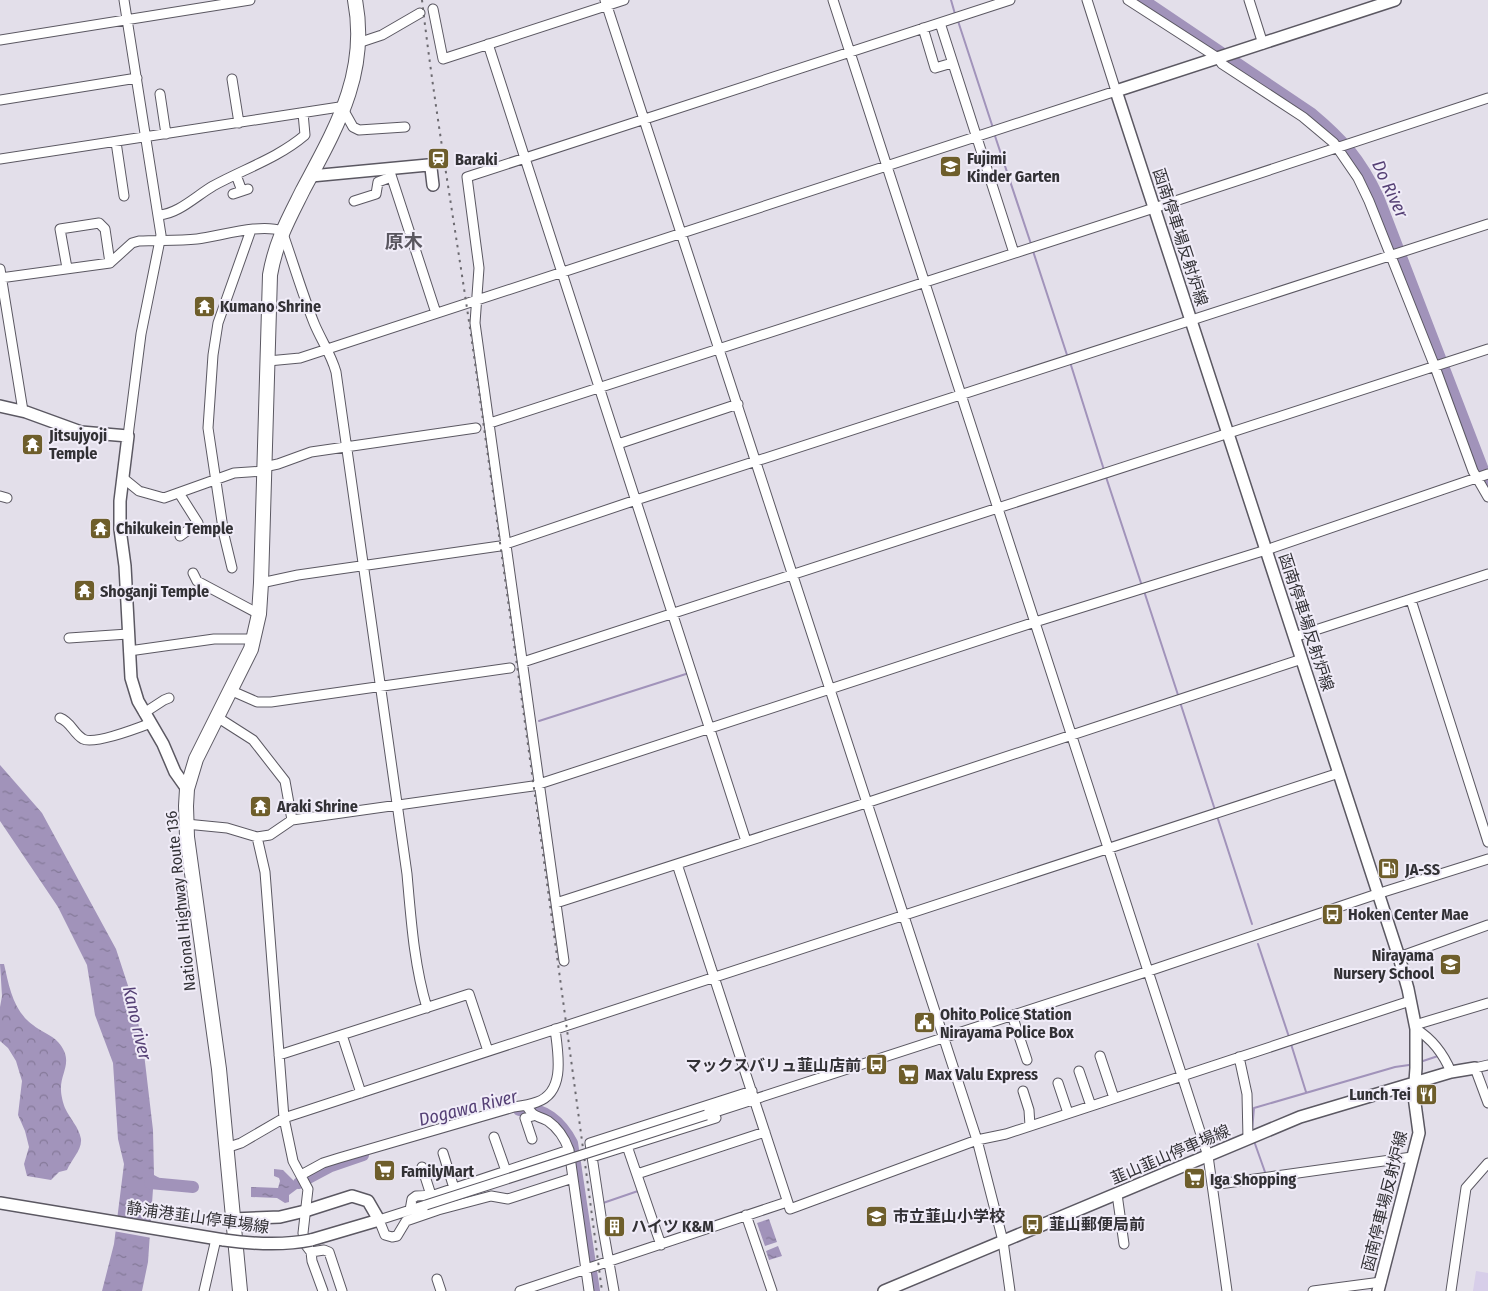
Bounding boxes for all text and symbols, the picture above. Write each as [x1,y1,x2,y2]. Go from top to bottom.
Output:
station icon: Baraki [427,147,451,171]
place label: Fujimi Kinder Garten [967,149,1060,186]
place label: Baraki [455,150,498,169]
school or university icon: Fujimi Kinder Garten [939,155,963,179]
water label: Do River [1367,157,1413,222]
street label: 函南停車場反射炉線 [1149,166,1212,309]
district label: 原木 [385,230,423,253]
temple icon: Kumano Shrine [192,294,216,318]
place label: Kumano Shrine [220,297,321,316]
place label: Jitsujyoji Temple [48,426,107,463]
temple icon: Jitsujyoji Temple [21,432,45,456]
temple icon: Chikukein Temple [88,516,112,540]
place label: Chikukein Temple [116,519,233,538]
street label: 函南停車場反射炉線 [1275,551,1338,694]
temple icon: Shoganji Temple [72,579,96,603]
place label: Shoganji Temple [100,582,209,601]
temple icon: Araki Shrine [249,794,273,818]
place label: Araki Shrine [276,797,358,816]
street label: National Highway Route 136 [162,810,199,992]
fuel station icon: JA-SS [1377,857,1401,881]
place label: JA-SS [1404,860,1440,879]
bus stop icon: Hoken Center Mae [1320,902,1344,926]
place label: Hoken Center Mae [1348,905,1469,924]
place label: Nirayama Nursery School [1333,946,1435,983]
school or university icon: Nirayama Nursery School [1438,952,1462,976]
water label: Kano river [118,984,156,1063]
place label: Ohito Police Station Nirayama Police Box [940,1005,1074,1042]
public building icon: Ohito Police Station Nirayama Police Box [912,1011,936,1035]
bus stop icon: マックスバリュ韮山店前 [865,1053,889,1077]
place label: マックスバリュ韮山店前 [685,1056,861,1075]
supermarket icon: Max Valu Express [897,1062,921,1086]
place label: Max Valu Express [925,1065,1038,1084]
restaurant icon: Lunch Tei [1415,1082,1439,1106]
water label: Dogawa River [416,1085,520,1131]
place label: Lunch Tei [1349,1085,1411,1104]
street label: 韮山韮山停車場線 [1108,1121,1233,1188]
street label: 函南停車場反射炉線 [1358,1129,1411,1273]
supermarket icon: FamilyMart [373,1159,397,1183]
place label: FamilyMart [401,1162,475,1181]
supermarket icon: Iga Shopping [1182,1167,1206,1191]
place label: Iga Shopping [1210,1170,1296,1189]
street label: 静浦港韮山停車場線 [125,1198,271,1237]
school or university icon: 市立韮山小学校 [865,1204,889,1228]
place label: 市立韮山小学校 [893,1207,1005,1226]
bus stop icon: 韮山郵便局前 [1021,1212,1045,1236]
building icon: ハイツ K&M [603,1214,627,1238]
place label: 韮山郵便局前 [1049,1215,1145,1234]
place label: ハイツ K&M [631,1217,714,1236]

